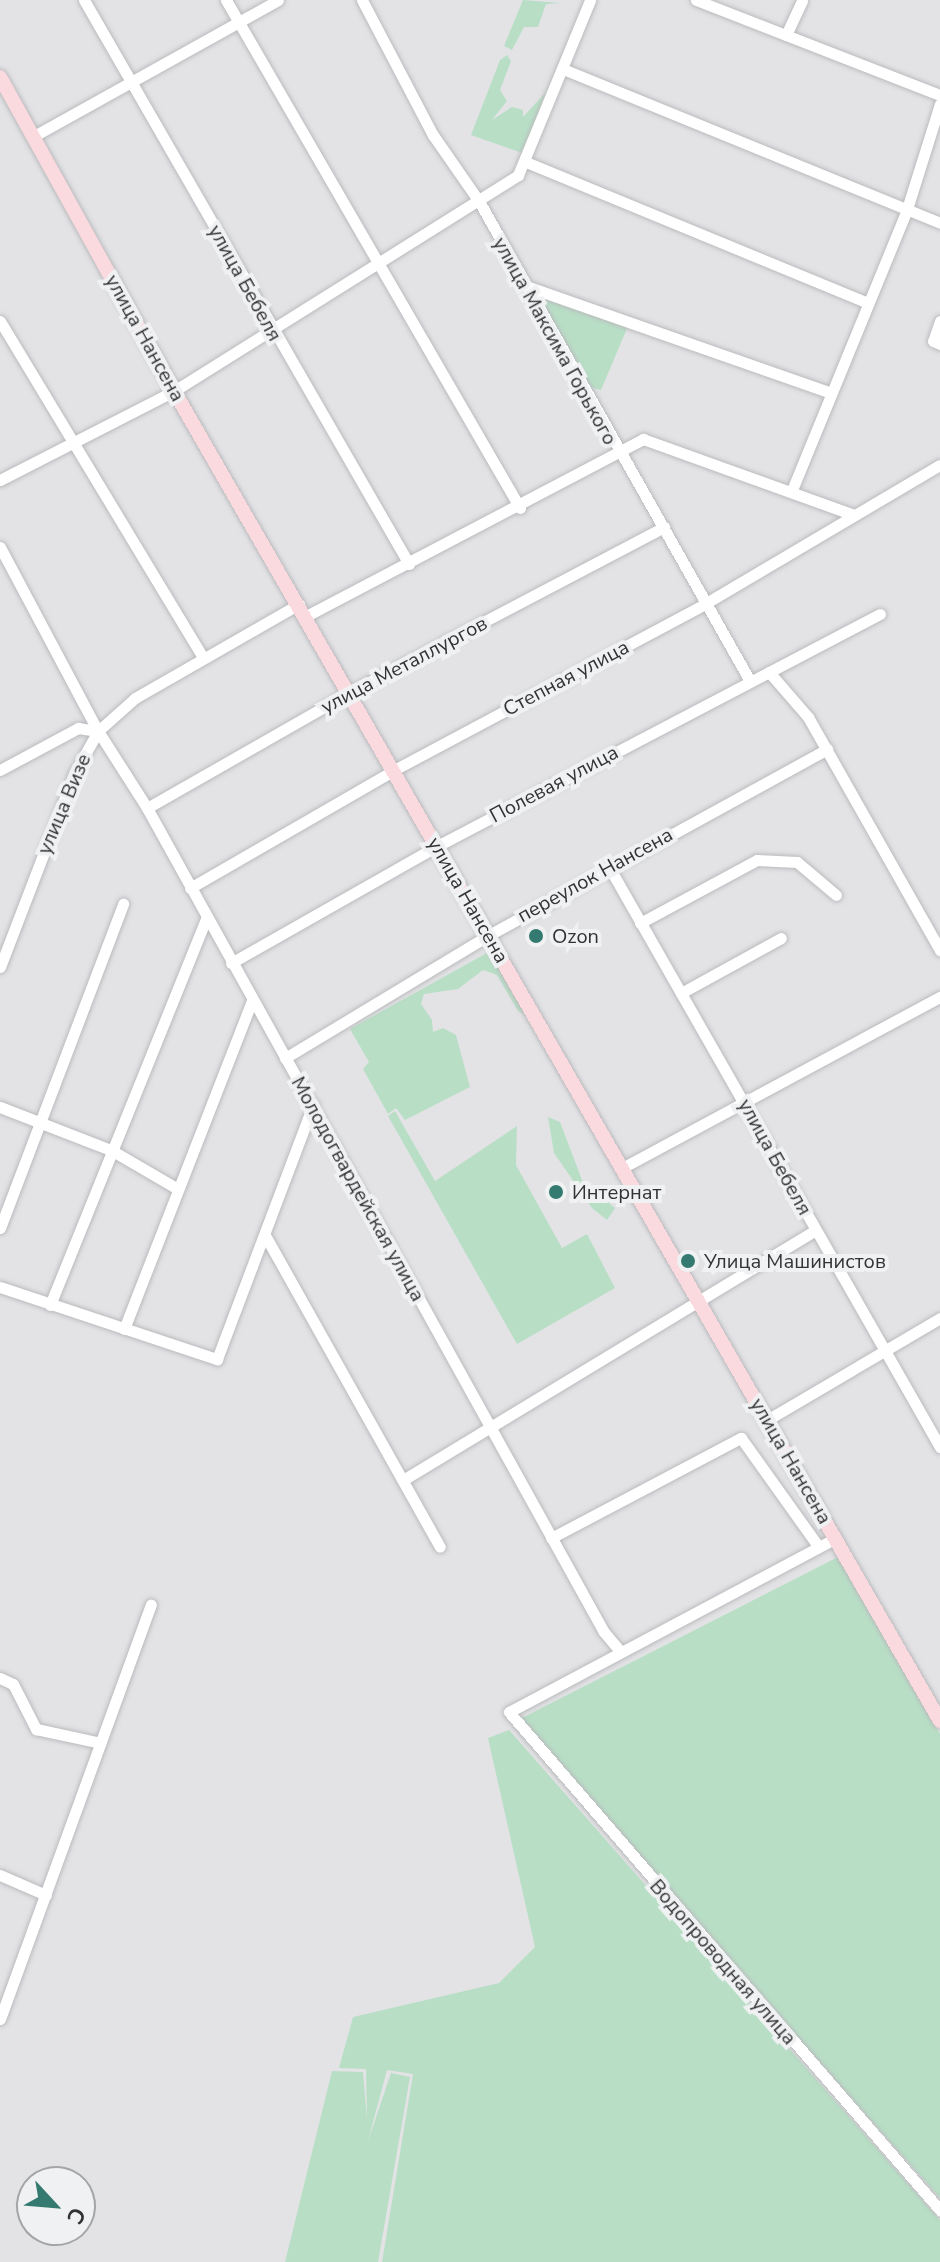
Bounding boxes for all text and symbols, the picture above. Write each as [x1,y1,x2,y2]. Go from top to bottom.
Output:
street label: улица Бебеля [203,221,287,345]
street label: улица Максима Горького [488,233,622,449]
street label: улица Нансена [100,270,190,406]
street label: улица Металлургов [317,611,491,719]
street label: Степная улица [499,635,633,721]
street label: Полевая улица [486,740,622,828]
street label: улица Визе [32,750,96,858]
street label: переулок Нансена [513,822,677,928]
street label: улица Нансена [422,833,514,967]
place label: Ozon [552,924,599,948]
marker: Ozon [527,927,545,945]
street label: Молодогвардейская улица [286,1072,430,1306]
street label: улица Бебеля [733,1095,817,1219]
place label: Интернат [572,1180,661,1204]
marker: Интернат [547,1183,565,1201]
place label: Улица Машинистов [704,1249,886,1273]
marker: Улица Машинистов [679,1252,697,1270]
street label: улица Нансена [745,1394,837,1528]
street label: Водопроводная улица [645,1874,801,2050]
north arrow [16,2166,96,2246]
text: С [59,2202,93,2229]

